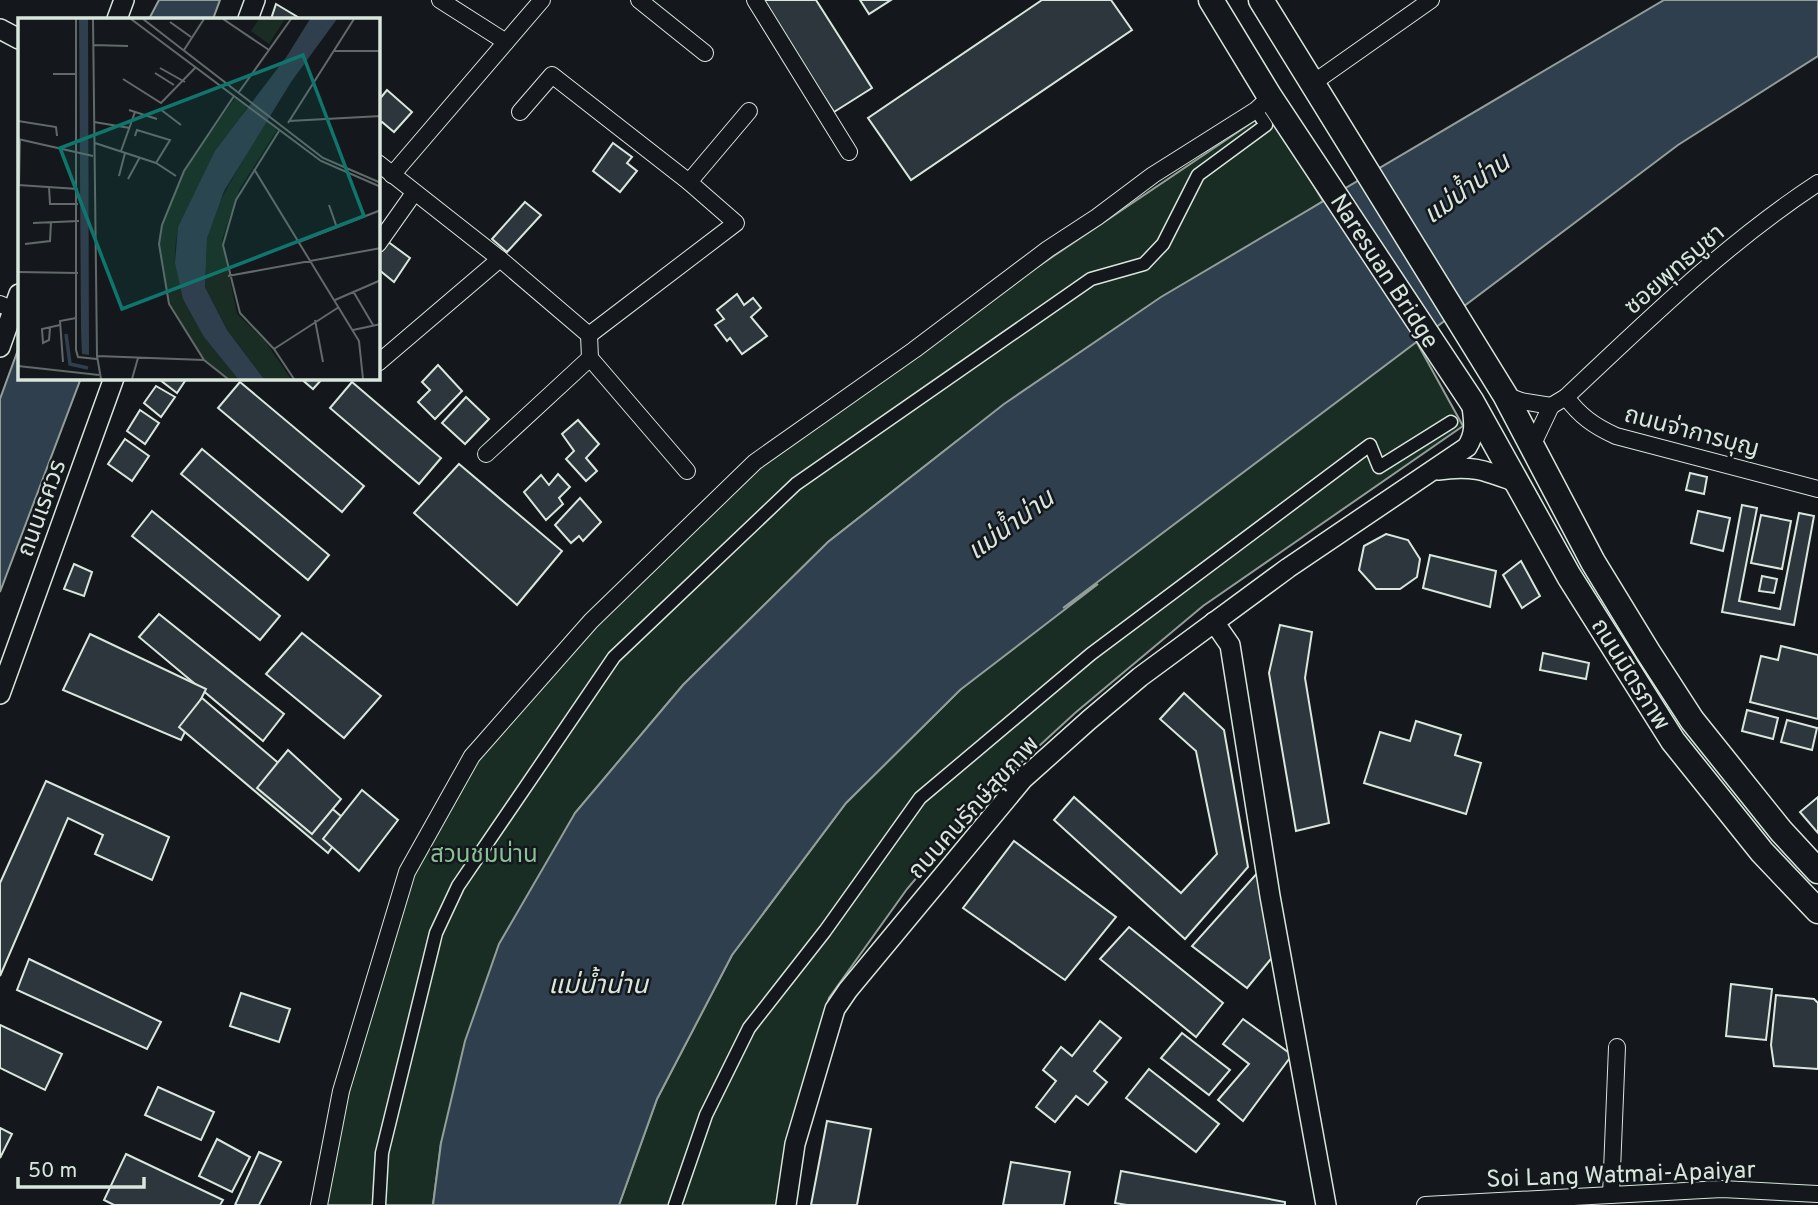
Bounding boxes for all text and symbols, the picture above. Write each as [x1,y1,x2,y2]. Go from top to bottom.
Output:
inset map [18,18,380,380]
water label: แม่น้ำน่าน [1415,143,1519,233]
street label: Naresuan Bridge [1322,189,1444,355]
street label: ซอยพุทธบูชา [1619,219,1732,322]
street label: ถนนจ่าการบุญ [1621,400,1763,465]
street label: ถนนเรศวร [12,456,74,561]
water label: แม่น้ำน่าน [959,479,1063,569]
street label: ถนนมิตรภาพ [1583,613,1676,737]
street label: ถนนคนรักษ์สุขภาพ [902,730,1047,886]
park label: สวนชมน่าน [430,840,538,871]
water label: แม่น้ำน่าน [548,966,650,1003]
scale bar [18,1146,144,1190]
street label: Soi Lang Watmai-Apaiyar [1486,1156,1756,1196]
text: 50 m [28,1158,77,1185]

